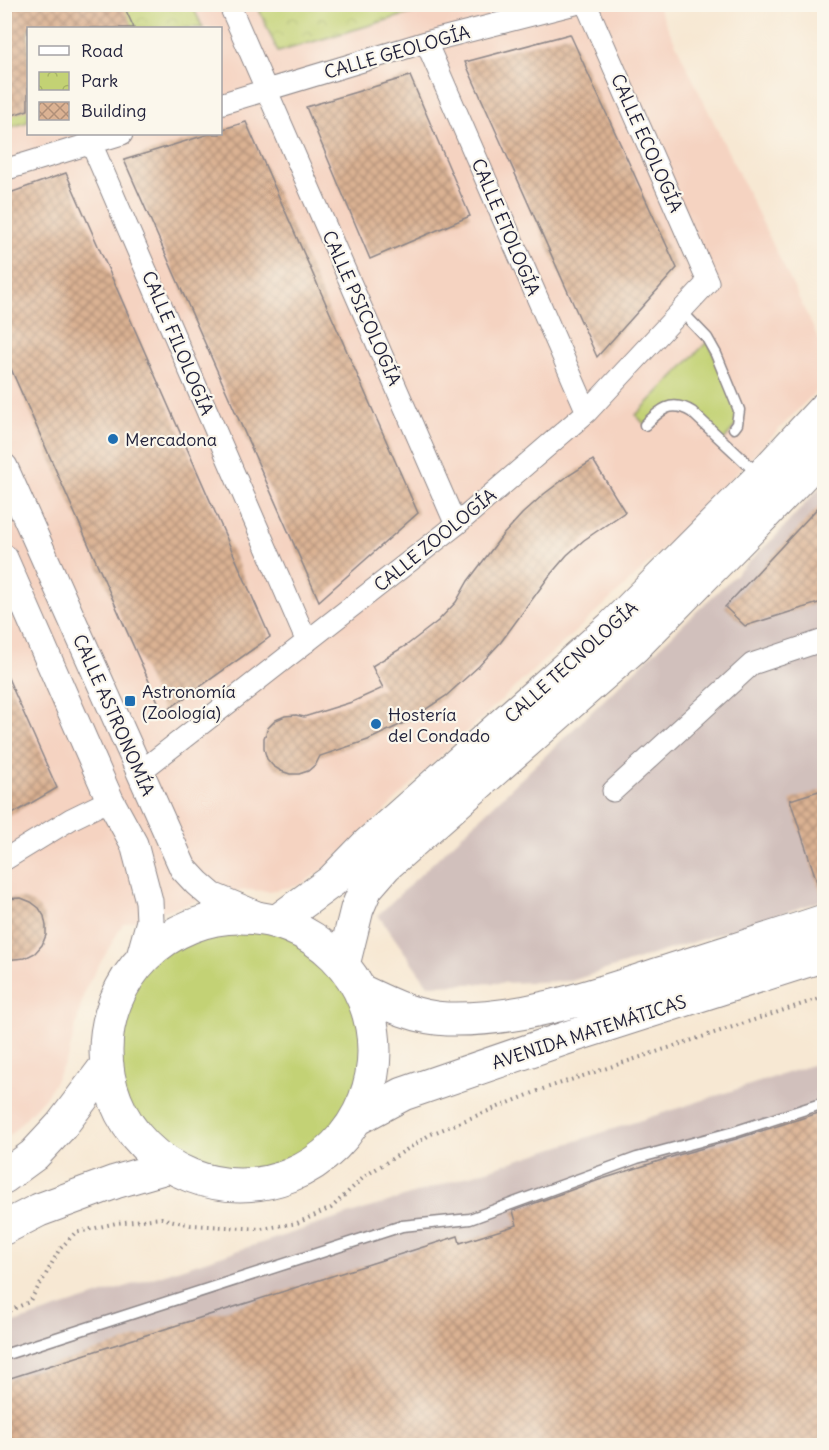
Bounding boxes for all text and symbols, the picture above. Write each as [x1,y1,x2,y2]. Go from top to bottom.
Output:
street label: CALLE GEOLOGÍA [321,20,473,84]
legend [27,27,222,135]
text: Road [81,39,124,62]
text: Park [81,69,118,92]
street label: CALLE ECOLOGÍA [606,70,688,216]
text: Building [81,99,146,122]
street label: CALLE ETOLOGÍA [467,155,545,299]
street label: CALLE PSICOLOGÍA [318,227,406,389]
street label: CALLE FILOLOGÍA [137,267,219,419]
place label: Mercadona [125,428,217,451]
marker: Mercadona [106,432,120,446]
street label: CALLE ZOOLOGÍA [369,484,501,596]
street label: CALLE TECNOLOGÍA [500,596,642,728]
street label: CALLE ASTRONOMÍA [68,631,160,799]
place label: Astronomía (Zoología) [142,680,236,724]
marker: Astronomía (Zoología) [123,694,137,708]
place label: Hostería del Condado [388,703,490,747]
marker: Hostería del Condado [369,717,383,731]
street label: AVENIDA MATEMÁTICAS [489,990,689,1074]

